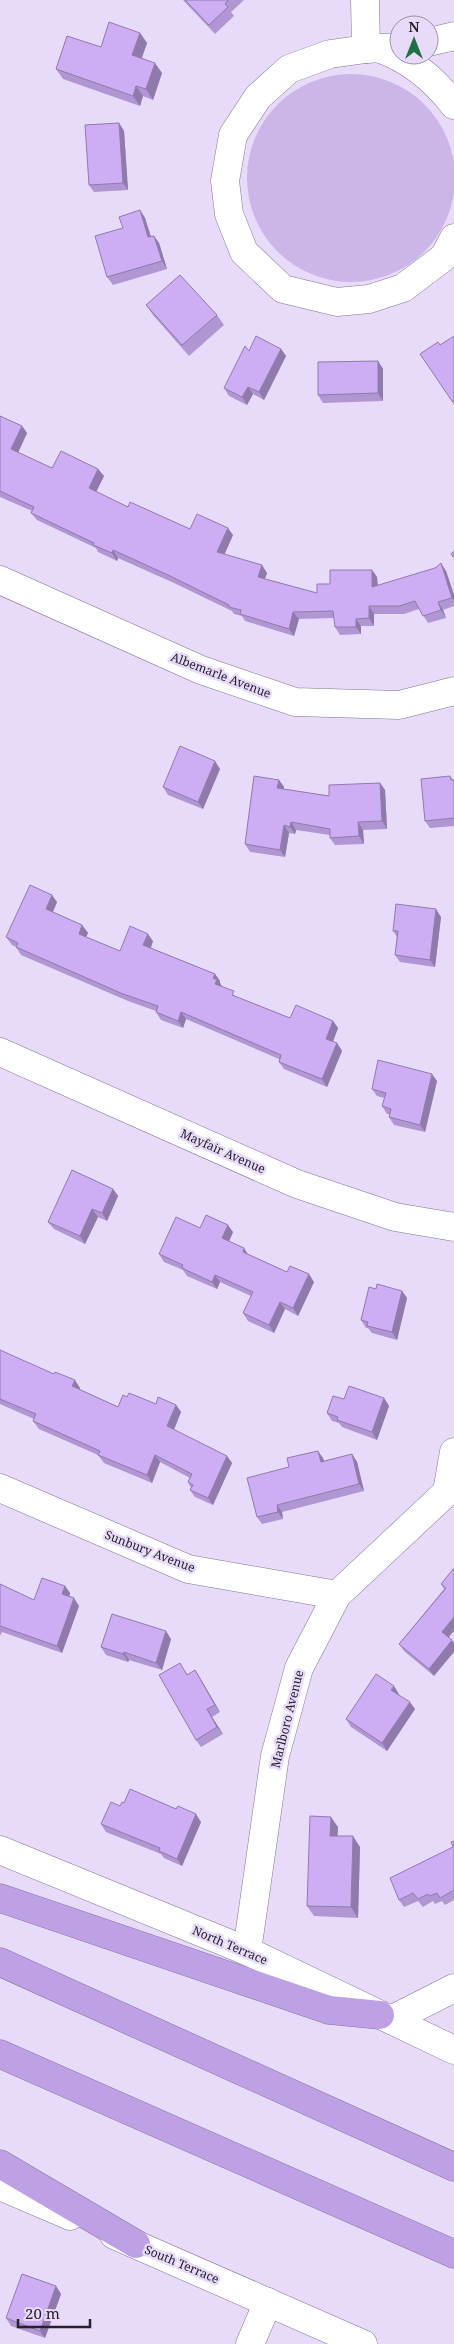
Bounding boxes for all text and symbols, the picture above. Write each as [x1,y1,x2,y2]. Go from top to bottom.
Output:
north arrow [389,15,439,65]
text: N [408,17,420,36]
street label: Albemarle Avenue [169,648,273,702]
street label: Mayfair Avenue [178,1125,268,1177]
street label: Sunbury Avenue [102,1526,198,1576]
street label: Marlboro Avenue [267,1668,307,1770]
street label: North Terrace [190,1922,270,1968]
street label: South Terrace [142,2241,222,2287]
scale bar [18,2296,90,2328]
text: 20 m [25,2303,60,2323]

